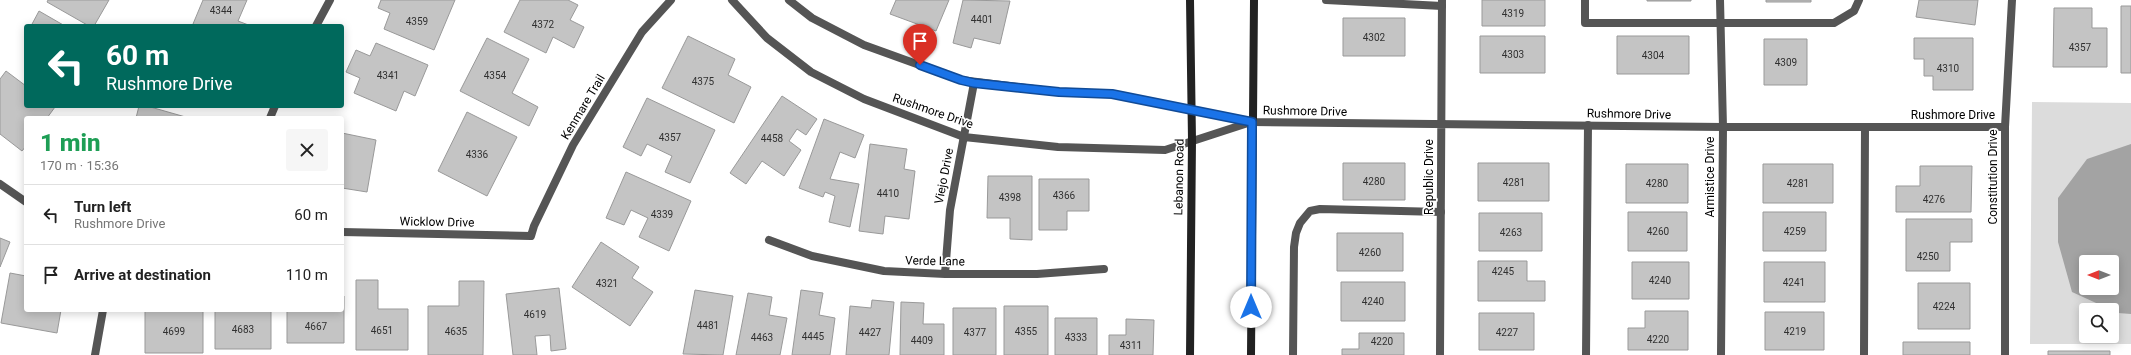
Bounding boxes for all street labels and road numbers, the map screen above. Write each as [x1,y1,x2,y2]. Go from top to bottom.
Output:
street label: Kenmare Trail [558,72,608,142]
street label: Rushmore Drive [891,91,975,131]
street label: Rushmore Drive [1263,103,1347,119]
street label: Rushmore Drive [1587,106,1671,122]
street label: Rushmore Drive [1911,108,1995,122]
street label: Constitution Drive [1986,129,2000,225]
street label: Armistice Drive [1703,137,1717,217]
street label: Lebanon Road [1171,139,1187,215]
street label: Republic Drive [1422,139,1436,215]
street label: Viejo Drive [932,147,956,205]
street label: Wicklow Drive [400,214,474,230]
street label: Verde Lane [905,253,965,269]

